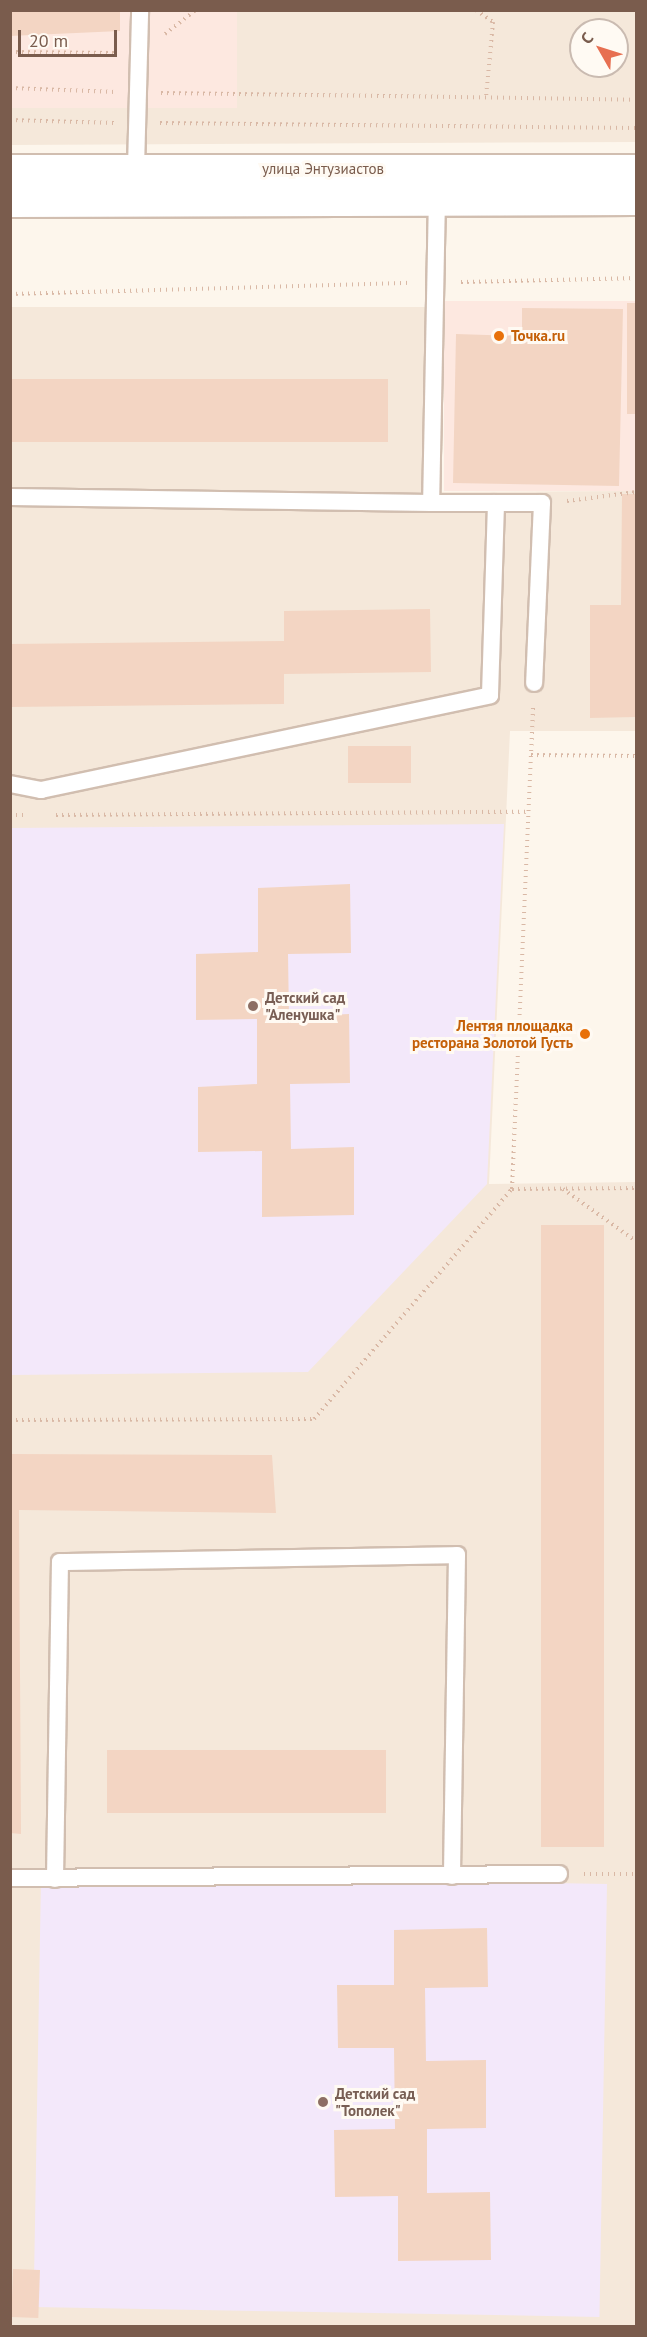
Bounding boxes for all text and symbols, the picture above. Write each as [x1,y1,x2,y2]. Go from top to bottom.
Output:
scale bar [21,18,120,56]
north arrow [569,18,629,78]
text: С [576,28,597,48]
text: 20 m [29,29,68,52]
street label: улица Энтузиастов [262,160,384,178]
place label: Точка.ru [511,327,565,345]
marker: Точка.ru [492,329,506,343]
place label: Детский сад "Аленушка" [265,988,345,1023]
marker: Детский сад "Аленушка" [246,999,260,1013]
place label: Лентяя площадка ресторана Золотой Густь [412,1016,573,1051]
marker: Лентяя площадка ресторана Золотой Густь [578,1027,592,1041]
place label: Детский сад "Тополек" [335,2084,415,2119]
marker: Детский сад "Тополек" [316,2095,330,2109]

